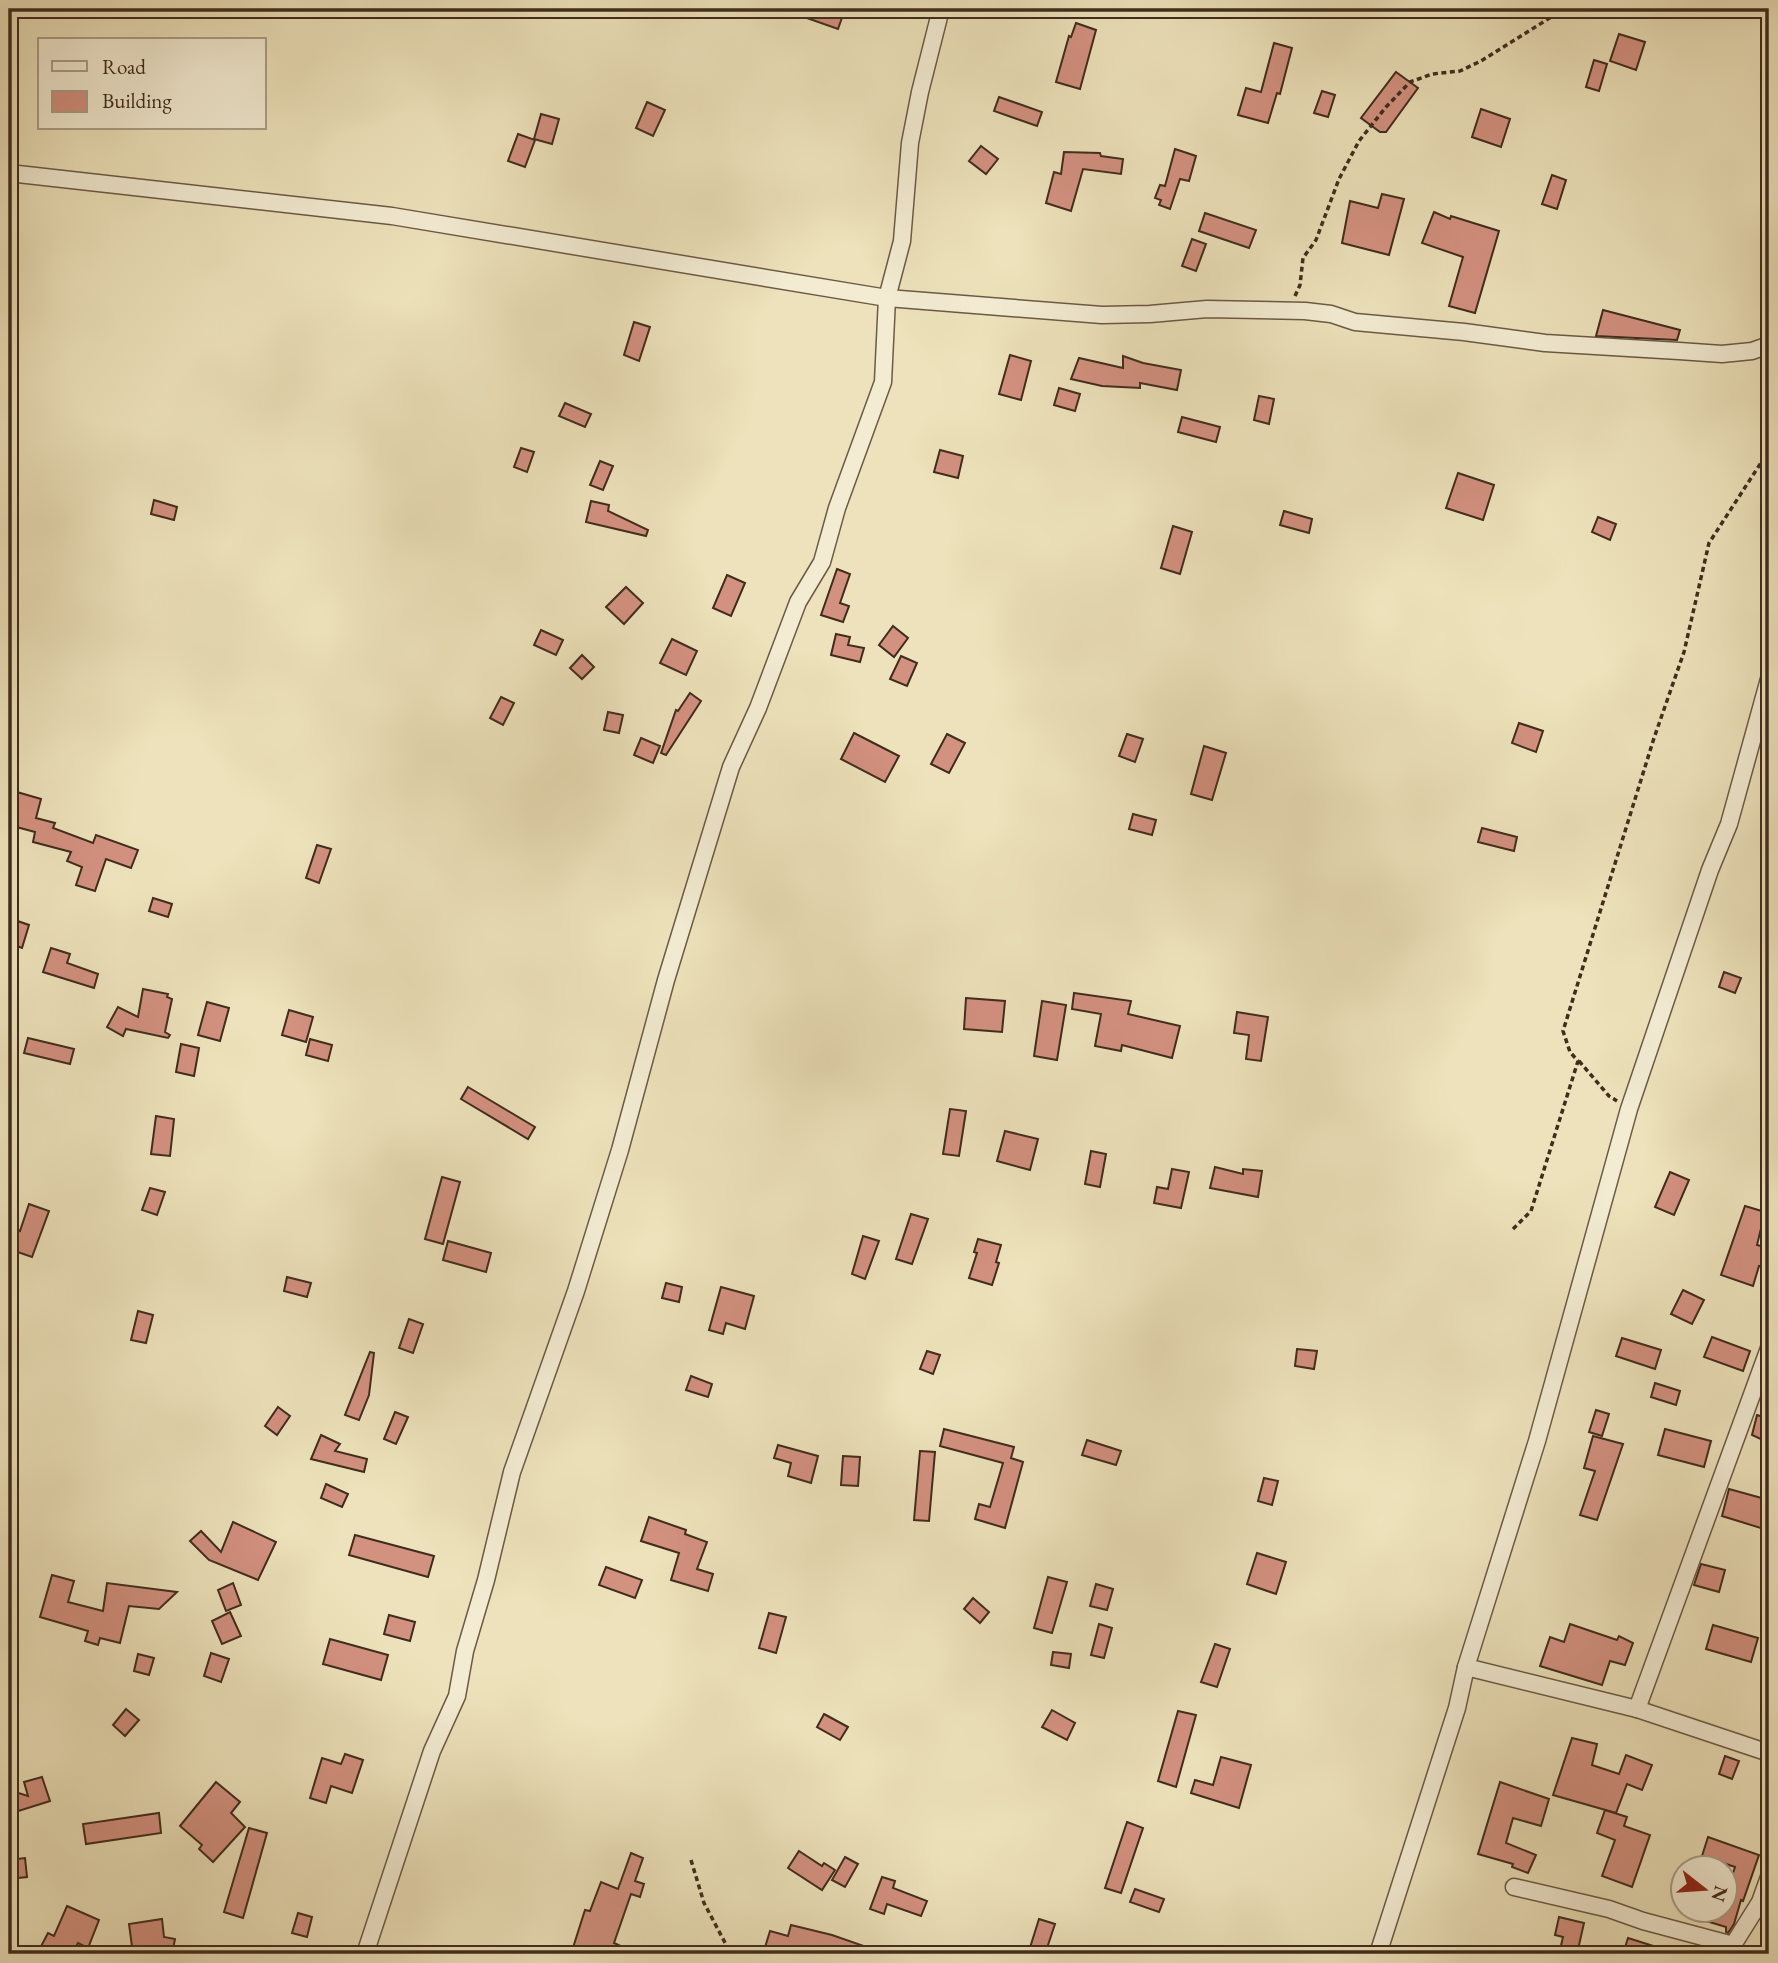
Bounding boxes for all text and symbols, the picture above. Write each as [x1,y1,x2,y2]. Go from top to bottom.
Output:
legend [38,38,266,130]
text: Road [102,53,146,80]
text: Building [102,87,172,114]
north arrow [1670,1854,1740,1924]
text: N [1705,1883,1734,1905]

